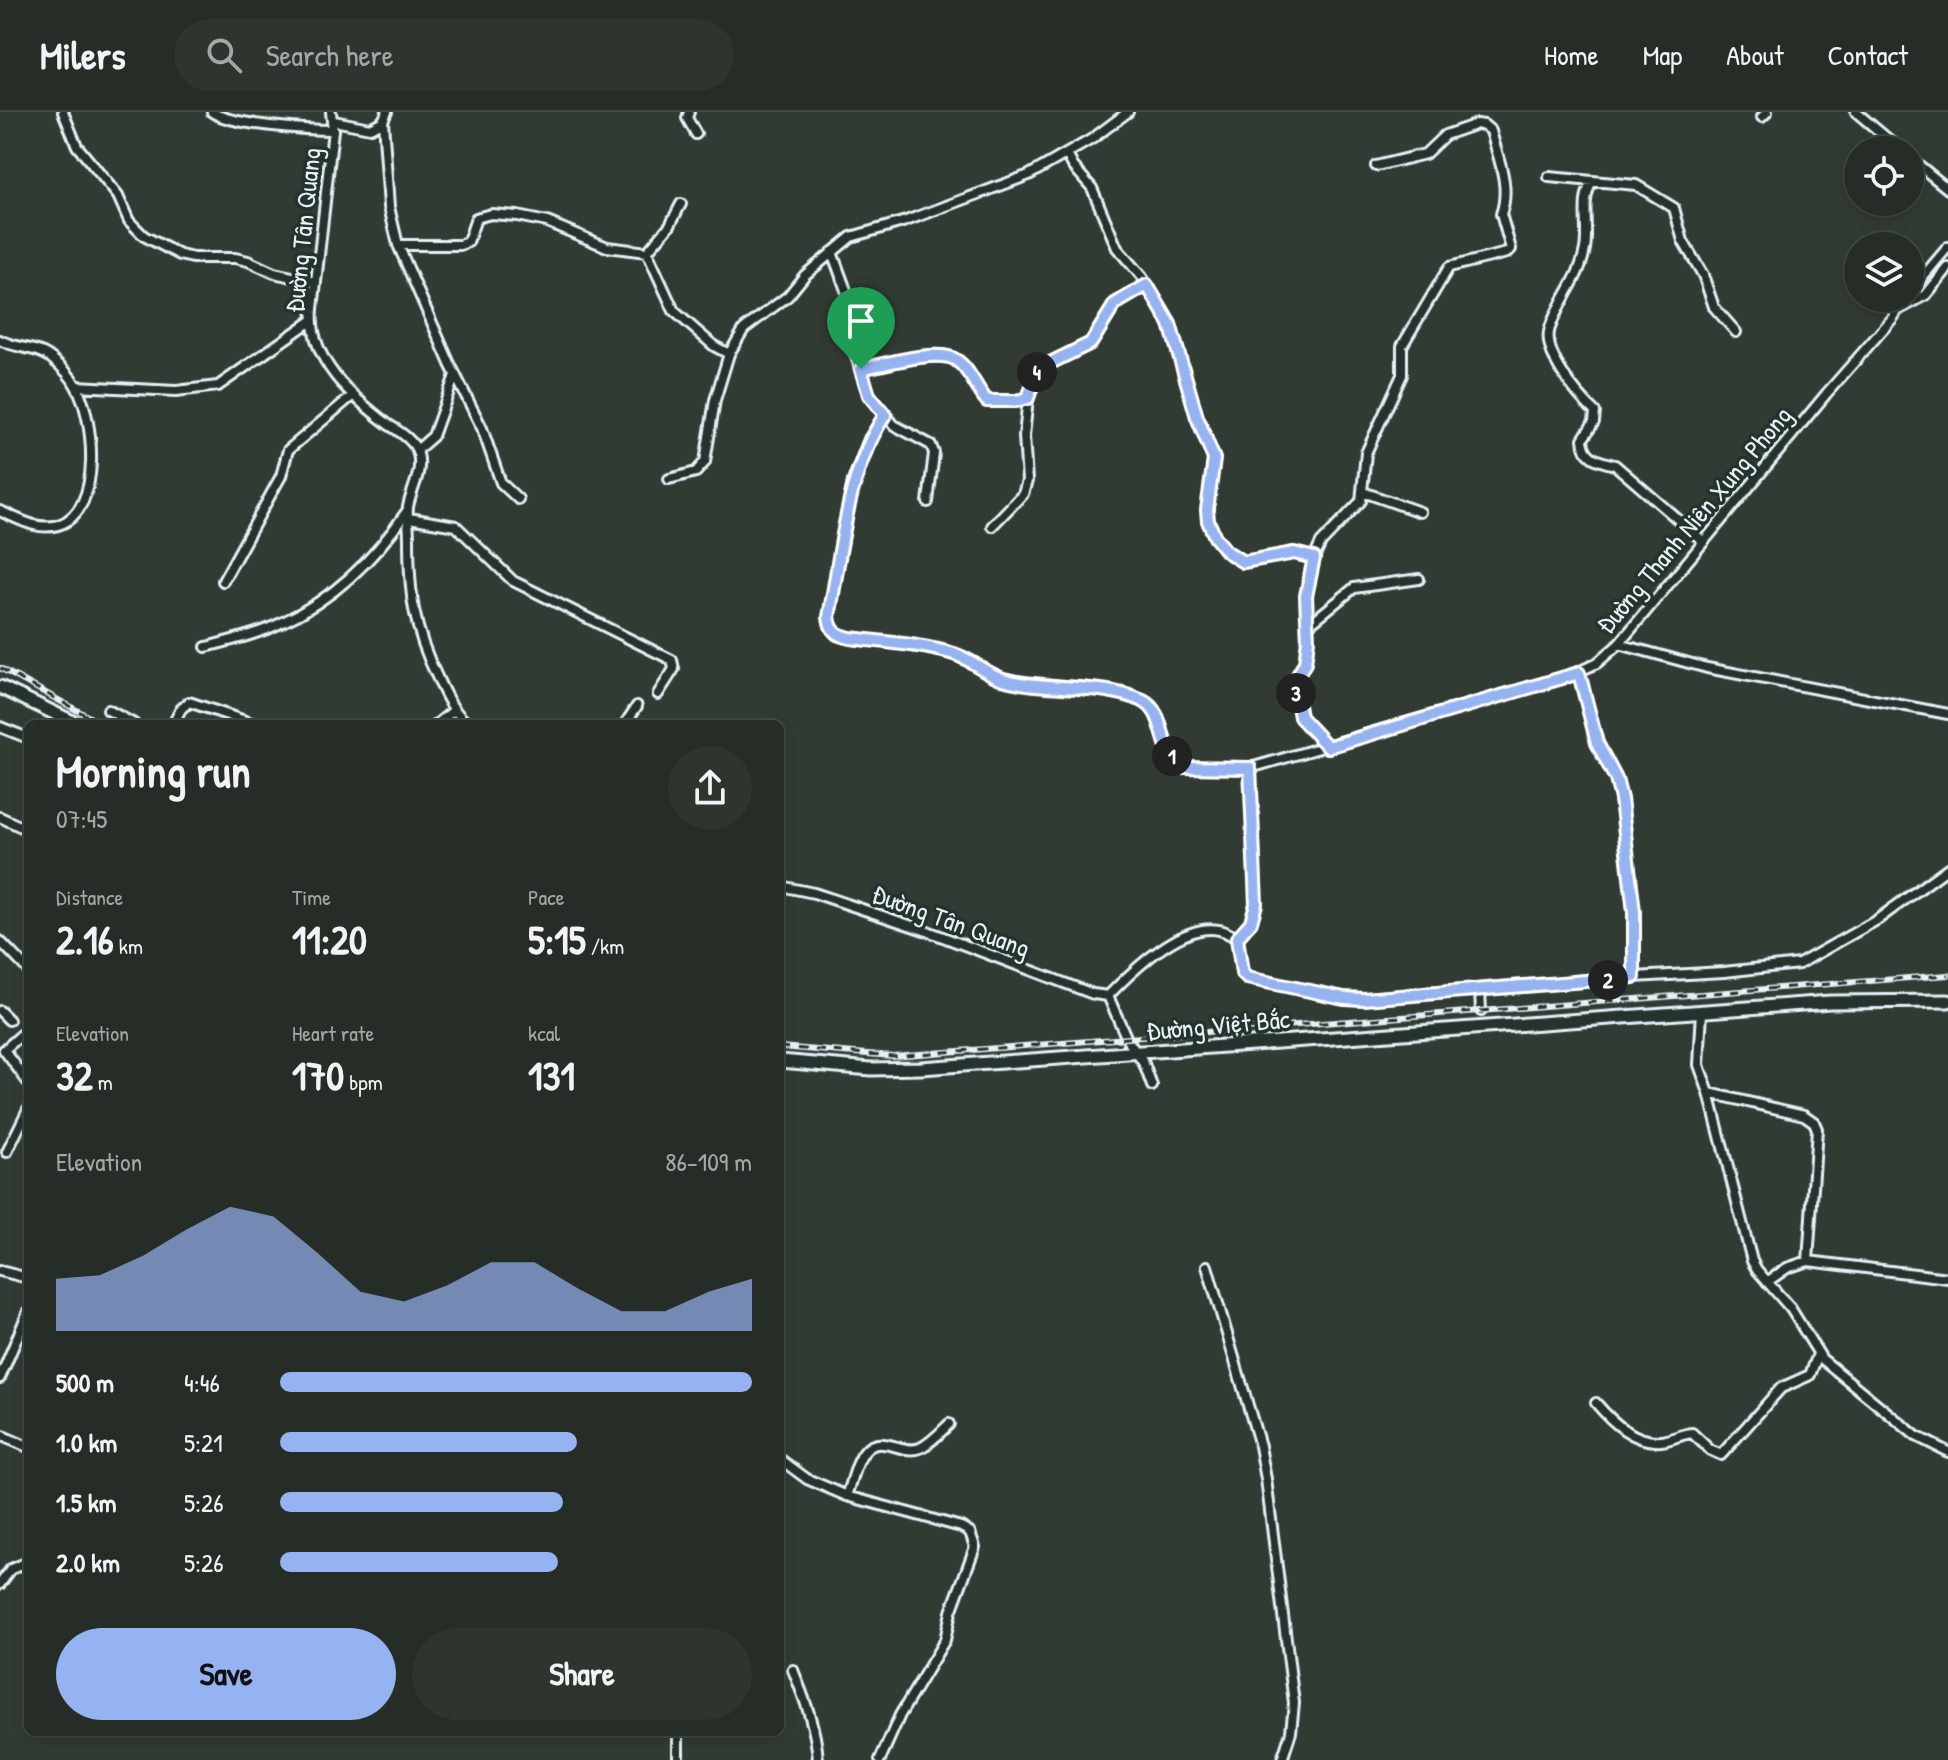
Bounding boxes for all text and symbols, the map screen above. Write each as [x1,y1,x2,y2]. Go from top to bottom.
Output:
search box [174,19,734,91]
text: Milers [40,29,126,81]
icon: search [202,33,246,77]
text: Search here [266,35,394,75]
text: Home [1544,36,1599,74]
text: Map [1643,36,1682,74]
text: About [1726,36,1784,74]
text: Contact [1828,36,1908,74]
map controls [1844,136,1924,312]
button: locate [1844,136,1924,216]
street label: Đường Tân Quang [276,146,329,314]
button: layers [1844,232,1924,312]
pin [827,287,895,369]
icon: arrive [839,299,883,343]
pin: 4 [1017,352,1057,392]
text: 4 [1033,357,1041,387]
street label: Đường Thanh Niên Xung Phong [1588,399,1799,641]
pin: 3 [1276,673,1316,713]
text: 3 [1291,678,1301,708]
pin: 1 [1152,736,1192,776]
text: Morning run [56,741,251,801]
text: 1 [1168,741,1176,771]
button: share [668,746,752,830]
text: 07:45 [56,801,107,836]
street label: Đường Tân Quang [867,876,1035,965]
text: Distance [56,882,123,912]
text: Time [292,882,331,912]
text: Pace [528,882,565,912]
text: 2.16 [56,912,114,966]
text: 11:20 [292,912,367,966]
text: 5:15 [528,912,586,966]
text: km [114,931,143,961]
text: /km [586,931,624,961]
pin: 2 [1588,960,1628,1000]
text: 2 [1603,965,1613,995]
street label: Đường Việt Bắc [1145,1001,1291,1048]
text: Elevation [56,1018,129,1048]
text: Heart rate [292,1018,374,1048]
text: kcal [528,1018,560,1048]
text: 32 [56,1048,93,1102]
text: 170 [292,1048,344,1102]
text: 131 [528,1048,575,1102]
text: m [93,1067,113,1097]
text: bpm [344,1067,383,1097]
text: Elevation [56,1144,142,1179]
text: 86–109 m [665,1144,752,1179]
text: 500 m [56,1365,114,1400]
text: 4:46 [184,1365,220,1400]
text: 1.0 km [56,1425,117,1460]
text: 5:21 [184,1425,223,1460]
text: 1.5 km [56,1485,116,1520]
text: 5:26 [184,1485,224,1520]
text: 2.0 km [56,1545,120,1580]
text: 5:26 [184,1545,224,1580]
button: Save [56,1628,396,1720]
button: Share [412,1628,752,1720]

